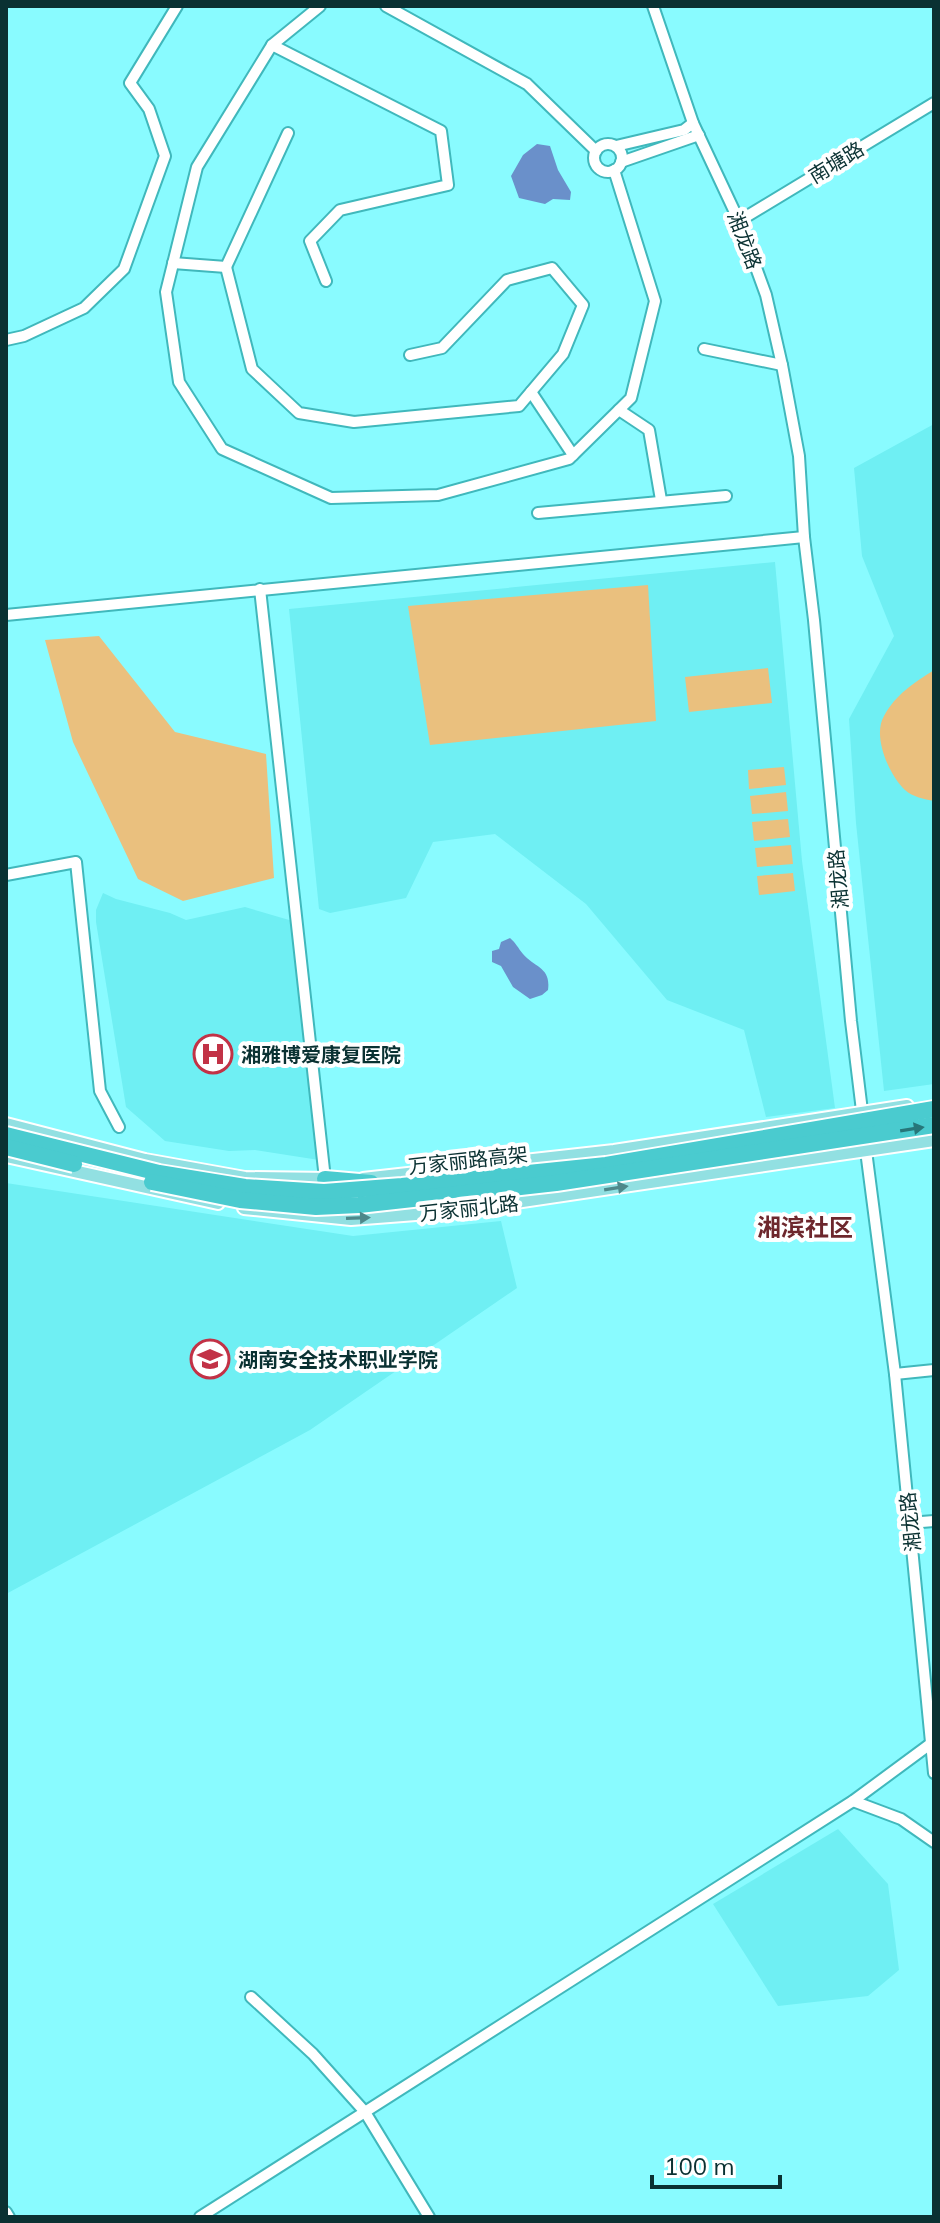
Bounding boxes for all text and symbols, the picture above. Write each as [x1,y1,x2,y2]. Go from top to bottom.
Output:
street label: 南塘路 [804,136,868,188]
street label: 湘龙路 [723,208,767,272]
street label: 湘龙路 [823,848,853,910]
hospital icon: 湘雅博爱康复医院 [192,1033,234,1075]
place label: 湘雅博爱康复医院 [241,1042,401,1067]
one-way arrow [900,1122,925,1135]
street label: 万家丽路高架 [407,1141,529,1179]
one-way arrow [604,1181,629,1194]
street label: 万家丽北路 [418,1190,520,1226]
one-way arrow [346,1211,371,1224]
district label: 湘滨社区 [757,1212,853,1242]
school or university icon: 湖南安全技术职业学院 [189,1338,231,1380]
place label: 湖南安全技术职业学院 [238,1347,438,1372]
street label: 湘龙路 [894,1491,926,1553]
scale bar [652,2139,780,2189]
text: 100 m [664,2151,735,2181]

